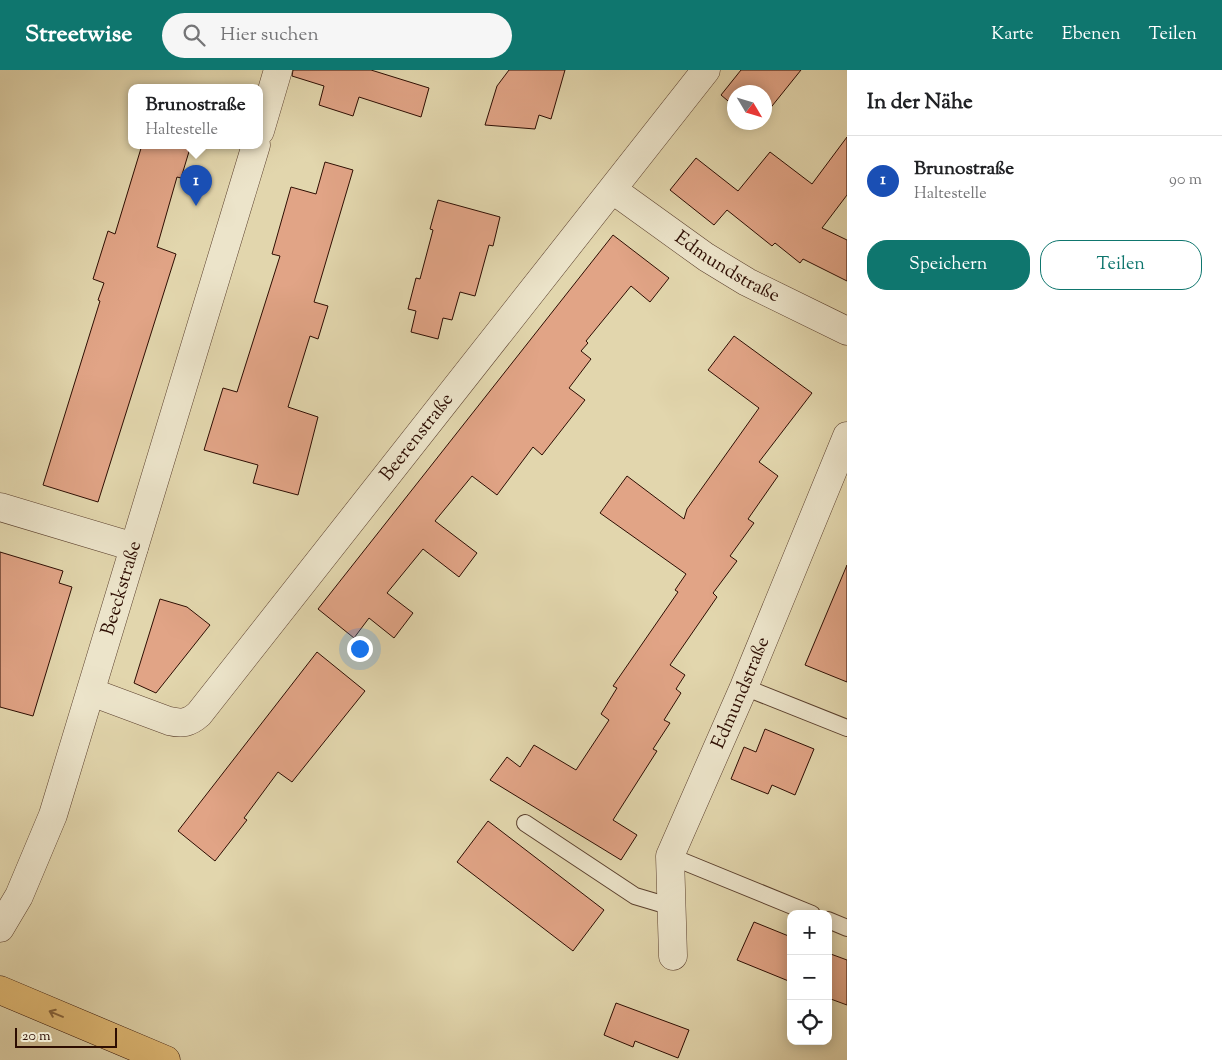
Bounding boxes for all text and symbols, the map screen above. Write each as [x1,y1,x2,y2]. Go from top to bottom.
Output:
search box [162,13,512,58]
text: Streetwise [25,18,132,52]
icon: search [180,21,208,49]
text: Hier suchen [220,22,319,49]
text: Karte [991,22,1034,48]
text: Ebenen [1062,22,1121,48]
text: Teilen [1149,22,1197,48]
popup [128,84,263,149]
north arrow [727,85,772,130]
text: In der Nähe [867,88,973,118]
text: Brunostraße [145,92,246,119]
text: Haltestelle [145,119,218,142]
text: Brunostraße [914,156,1014,183]
pin: 1 [180,165,212,206]
text: 1 [880,169,886,192]
text: 90 m [1169,169,1202,192]
text: Haltestelle [914,183,987,206]
street label: Edmundstraße [669,225,784,310]
button: Speichern [867,240,1030,290]
button: Teilen [1040,240,1202,290]
street label: Beerenstraße [374,387,460,487]
street label: Beeckstraße [95,538,149,639]
street label: Edmundstraße [705,633,777,753]
your location [347,636,373,662]
map controls [787,910,832,1045]
button: + [787,910,832,955]
button: − [787,955,832,1000]
button: locate [787,1000,832,1045]
one-way arrow [49,1009,64,1018]
scale bar [15,1025,118,1048]
text: 20 m [22,1027,51,1047]

